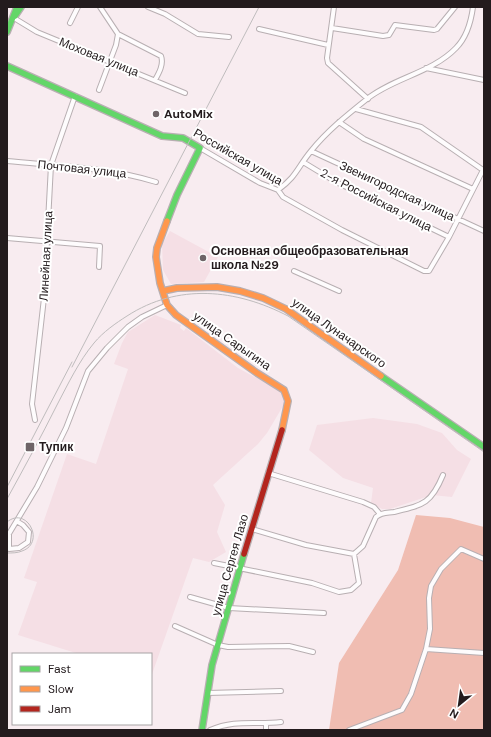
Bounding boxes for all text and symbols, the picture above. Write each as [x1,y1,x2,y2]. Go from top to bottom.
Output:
street label: Моховая улица [57,34,142,80]
place label: AutoMix [164,106,213,122]
marker: AutoMix [151,109,161,119]
street label: Российская улица [191,125,286,189]
street label: Почтовая улица [37,156,127,182]
street label: Звенигородская улица [337,157,457,225]
street label: 2-я Российская улица [317,165,435,235]
street label: Линейная улица [36,210,56,302]
place label: Основная общеобразовательная школа №29 [211,243,409,273]
marker: Основная общеобразовательная школа №29 [198,253,208,263]
street label: улица Луначарского [289,294,390,372]
street label: улица Сарыгина [190,308,274,374]
place label: Тупик [39,439,74,455]
marker: Тупик [24,441,36,453]
street label: улица Сергея Лазо [208,512,252,618]
legend [12,653,152,725]
text: Fast [48,661,71,677]
text: Slow [48,681,74,697]
north arrow [439,685,479,725]
text: Jam [48,701,71,717]
text: N [447,706,461,722]

